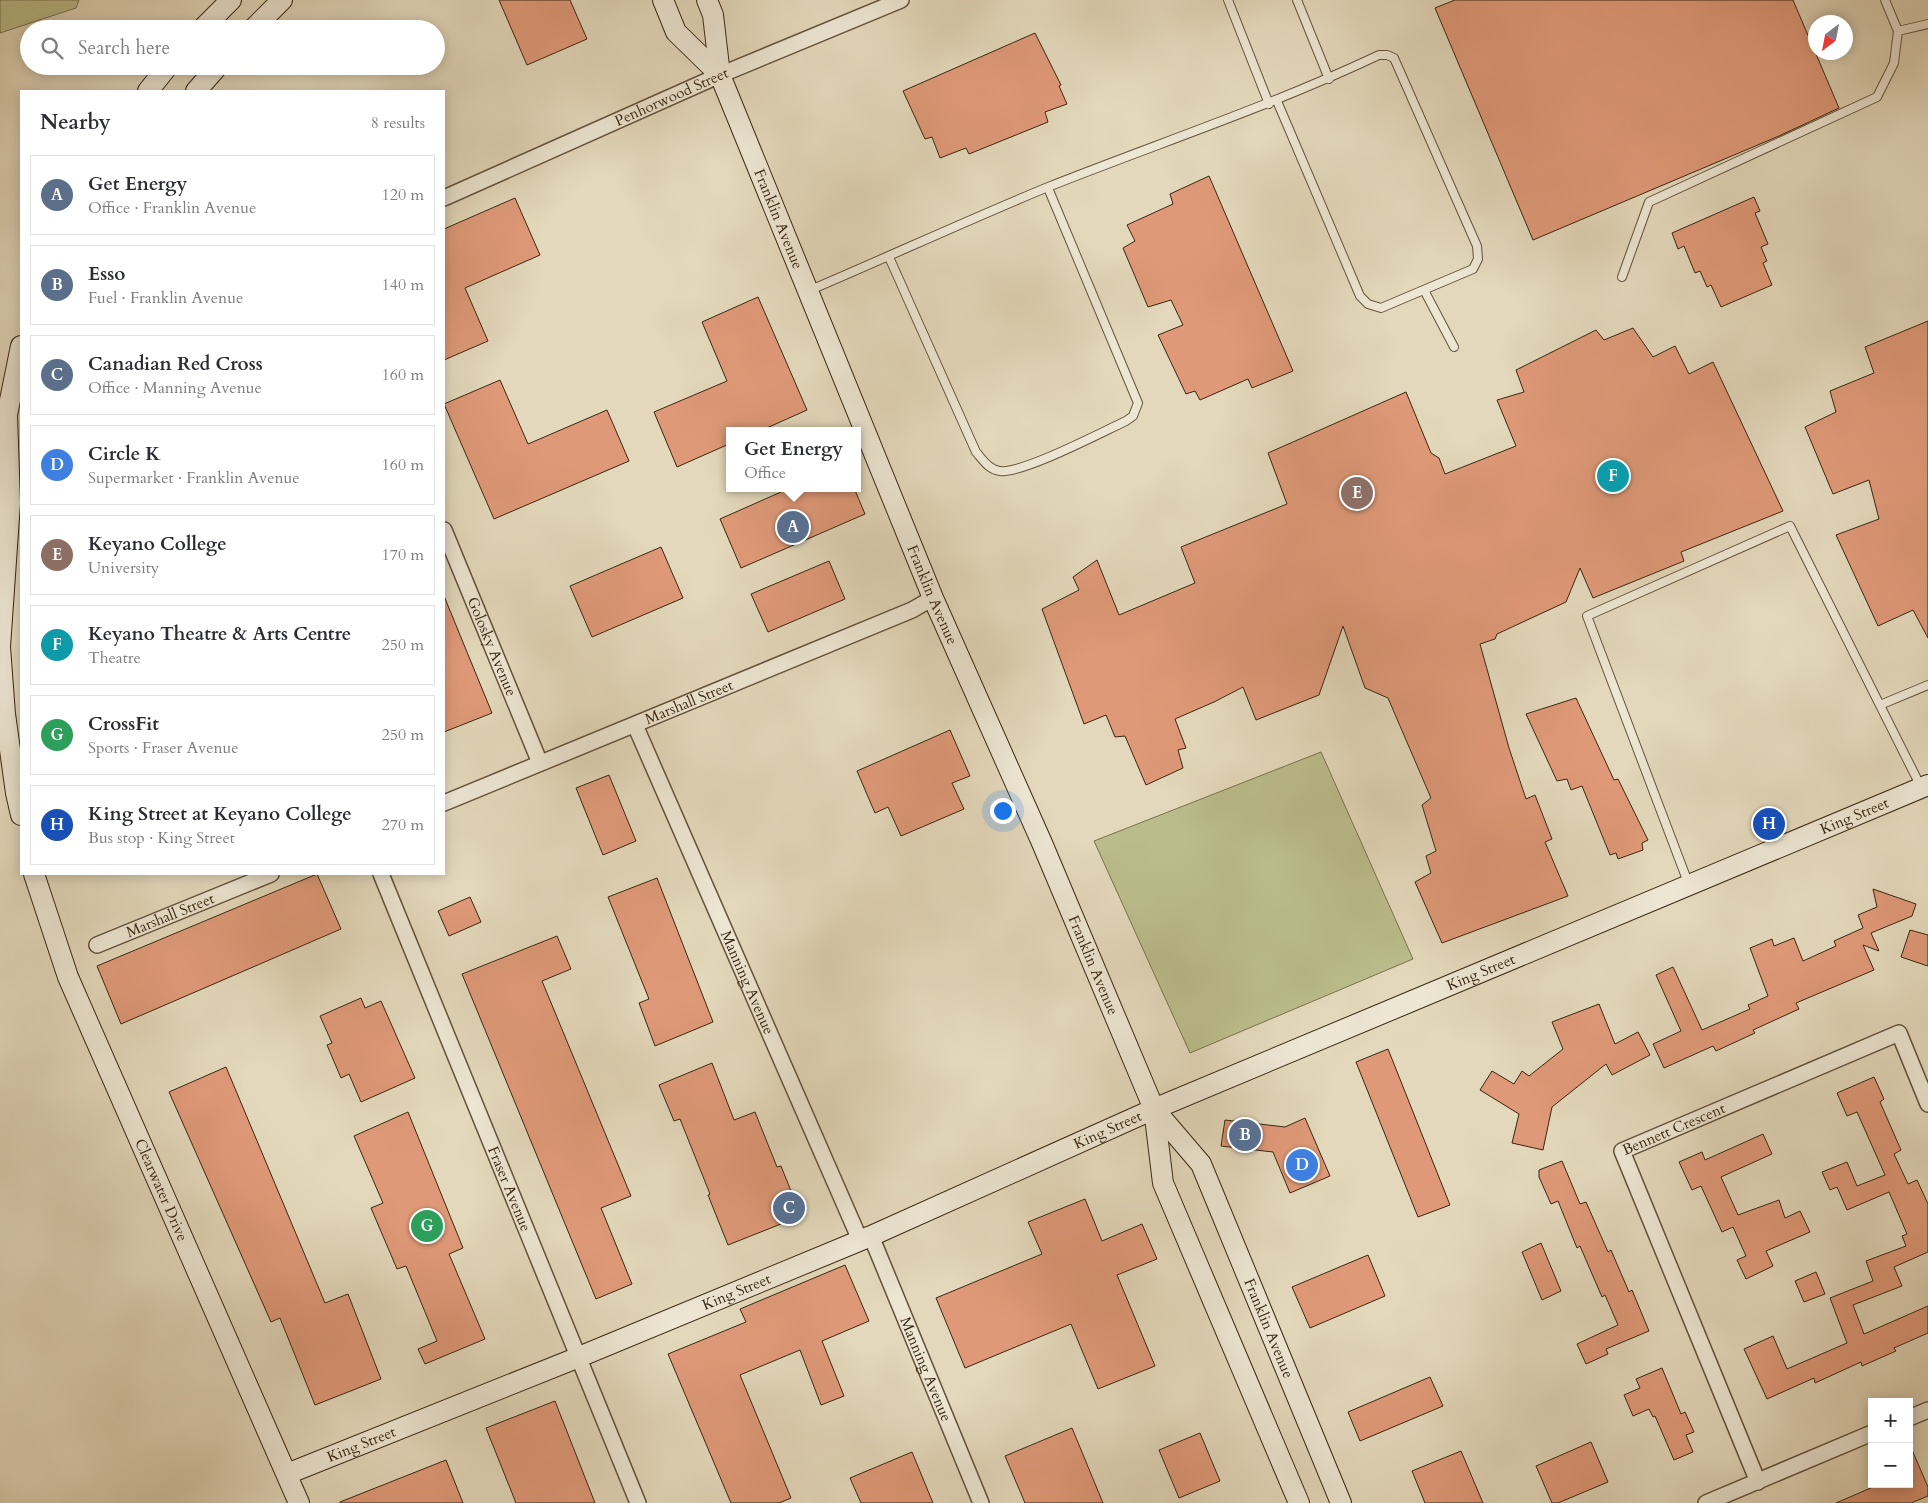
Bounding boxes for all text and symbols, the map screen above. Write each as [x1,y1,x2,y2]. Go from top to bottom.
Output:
north arrow [1808,15,1853,60]
search box [20,20,445,75]
icon: search [38,34,66,62]
text: Search here [78,35,170,61]
street label: Penhorwood Street [611,63,731,131]
text: Nearby [40,108,111,137]
text: 8 results [371,112,425,134]
street label: Franklin Avenue [749,166,808,272]
text: Get Energy [88,171,187,197]
text: A [51,184,63,206]
text: 120 m [382,184,424,206]
text: Office · Franklin Avenue [88,197,256,219]
text: Esso [88,261,125,287]
text: B [51,274,63,296]
text: 140 m [382,274,424,296]
text: Fuel · Franklin Avenue [88,287,243,309]
text: Canadian Red Cross [88,351,263,377]
text: C [51,364,63,386]
text: 160 m [382,364,424,386]
text: Office · Manning Avenue [88,377,262,399]
popup [726,427,861,492]
text: Get Energy [744,436,843,462]
text: Circle K [88,441,161,467]
text: D [50,454,64,476]
text: 160 m [382,454,424,476]
pin: F [1597,457,1629,495]
text: Office [744,462,786,484]
text: Supermarket · Franklin Avenue [88,467,300,489]
pin: E [1341,474,1373,512]
pin: A [777,508,809,546]
text: Keyano College [88,531,227,557]
street label: Franklin Avenue [902,542,962,648]
text: E [52,544,62,566]
text: 170 m [382,544,424,566]
text: University [88,557,159,579]
street label: Golosky Avenue [463,594,521,699]
text: Keyano Theatre & Arts Centre [88,621,351,647]
text: F [52,634,62,656]
text: 250 m [382,634,424,656]
text: Theatre [88,647,141,669]
street label: Marshall Street [642,675,736,729]
text: CrossFit [88,711,159,737]
text: G [50,724,64,746]
text: 250 m [382,724,424,746]
text: Sports · Fraser Avenue [88,737,239,759]
street label: King Street [1817,793,1892,839]
your location [990,798,1016,824]
text: King Street at Keyano College [88,801,352,827]
pin: H [1753,805,1785,843]
text: H [50,814,64,836]
text: 270 m [382,814,424,836]
text: Bus stop · King Street [88,827,235,849]
street label: Marshall Street [123,888,218,942]
street label: Franklin Avenue [1064,912,1123,1018]
street label: Manning Avenue [716,927,779,1038]
street label: King Street [1443,949,1518,995]
street label: Bennett Crescent [1619,1098,1728,1160]
street label: King Street [1070,1106,1145,1154]
pin: B [1229,1116,1261,1154]
street label: Clearwater Drive [130,1136,193,1244]
street label: Fraser Avenue [483,1143,536,1235]
pin: D [1286,1146,1318,1184]
pin: C [773,1189,805,1227]
pin: G [411,1207,443,1245]
street label: King Street [699,1269,774,1315]
street label: Franklin Avenue [1239,1275,1298,1381]
street label: Manning Avenue [895,1314,956,1425]
map controls [1868,1398,1913,1488]
button: + [1868,1398,1913,1443]
street label: King Street [324,1421,399,1467]
button: − [1868,1443,1913,1488]

